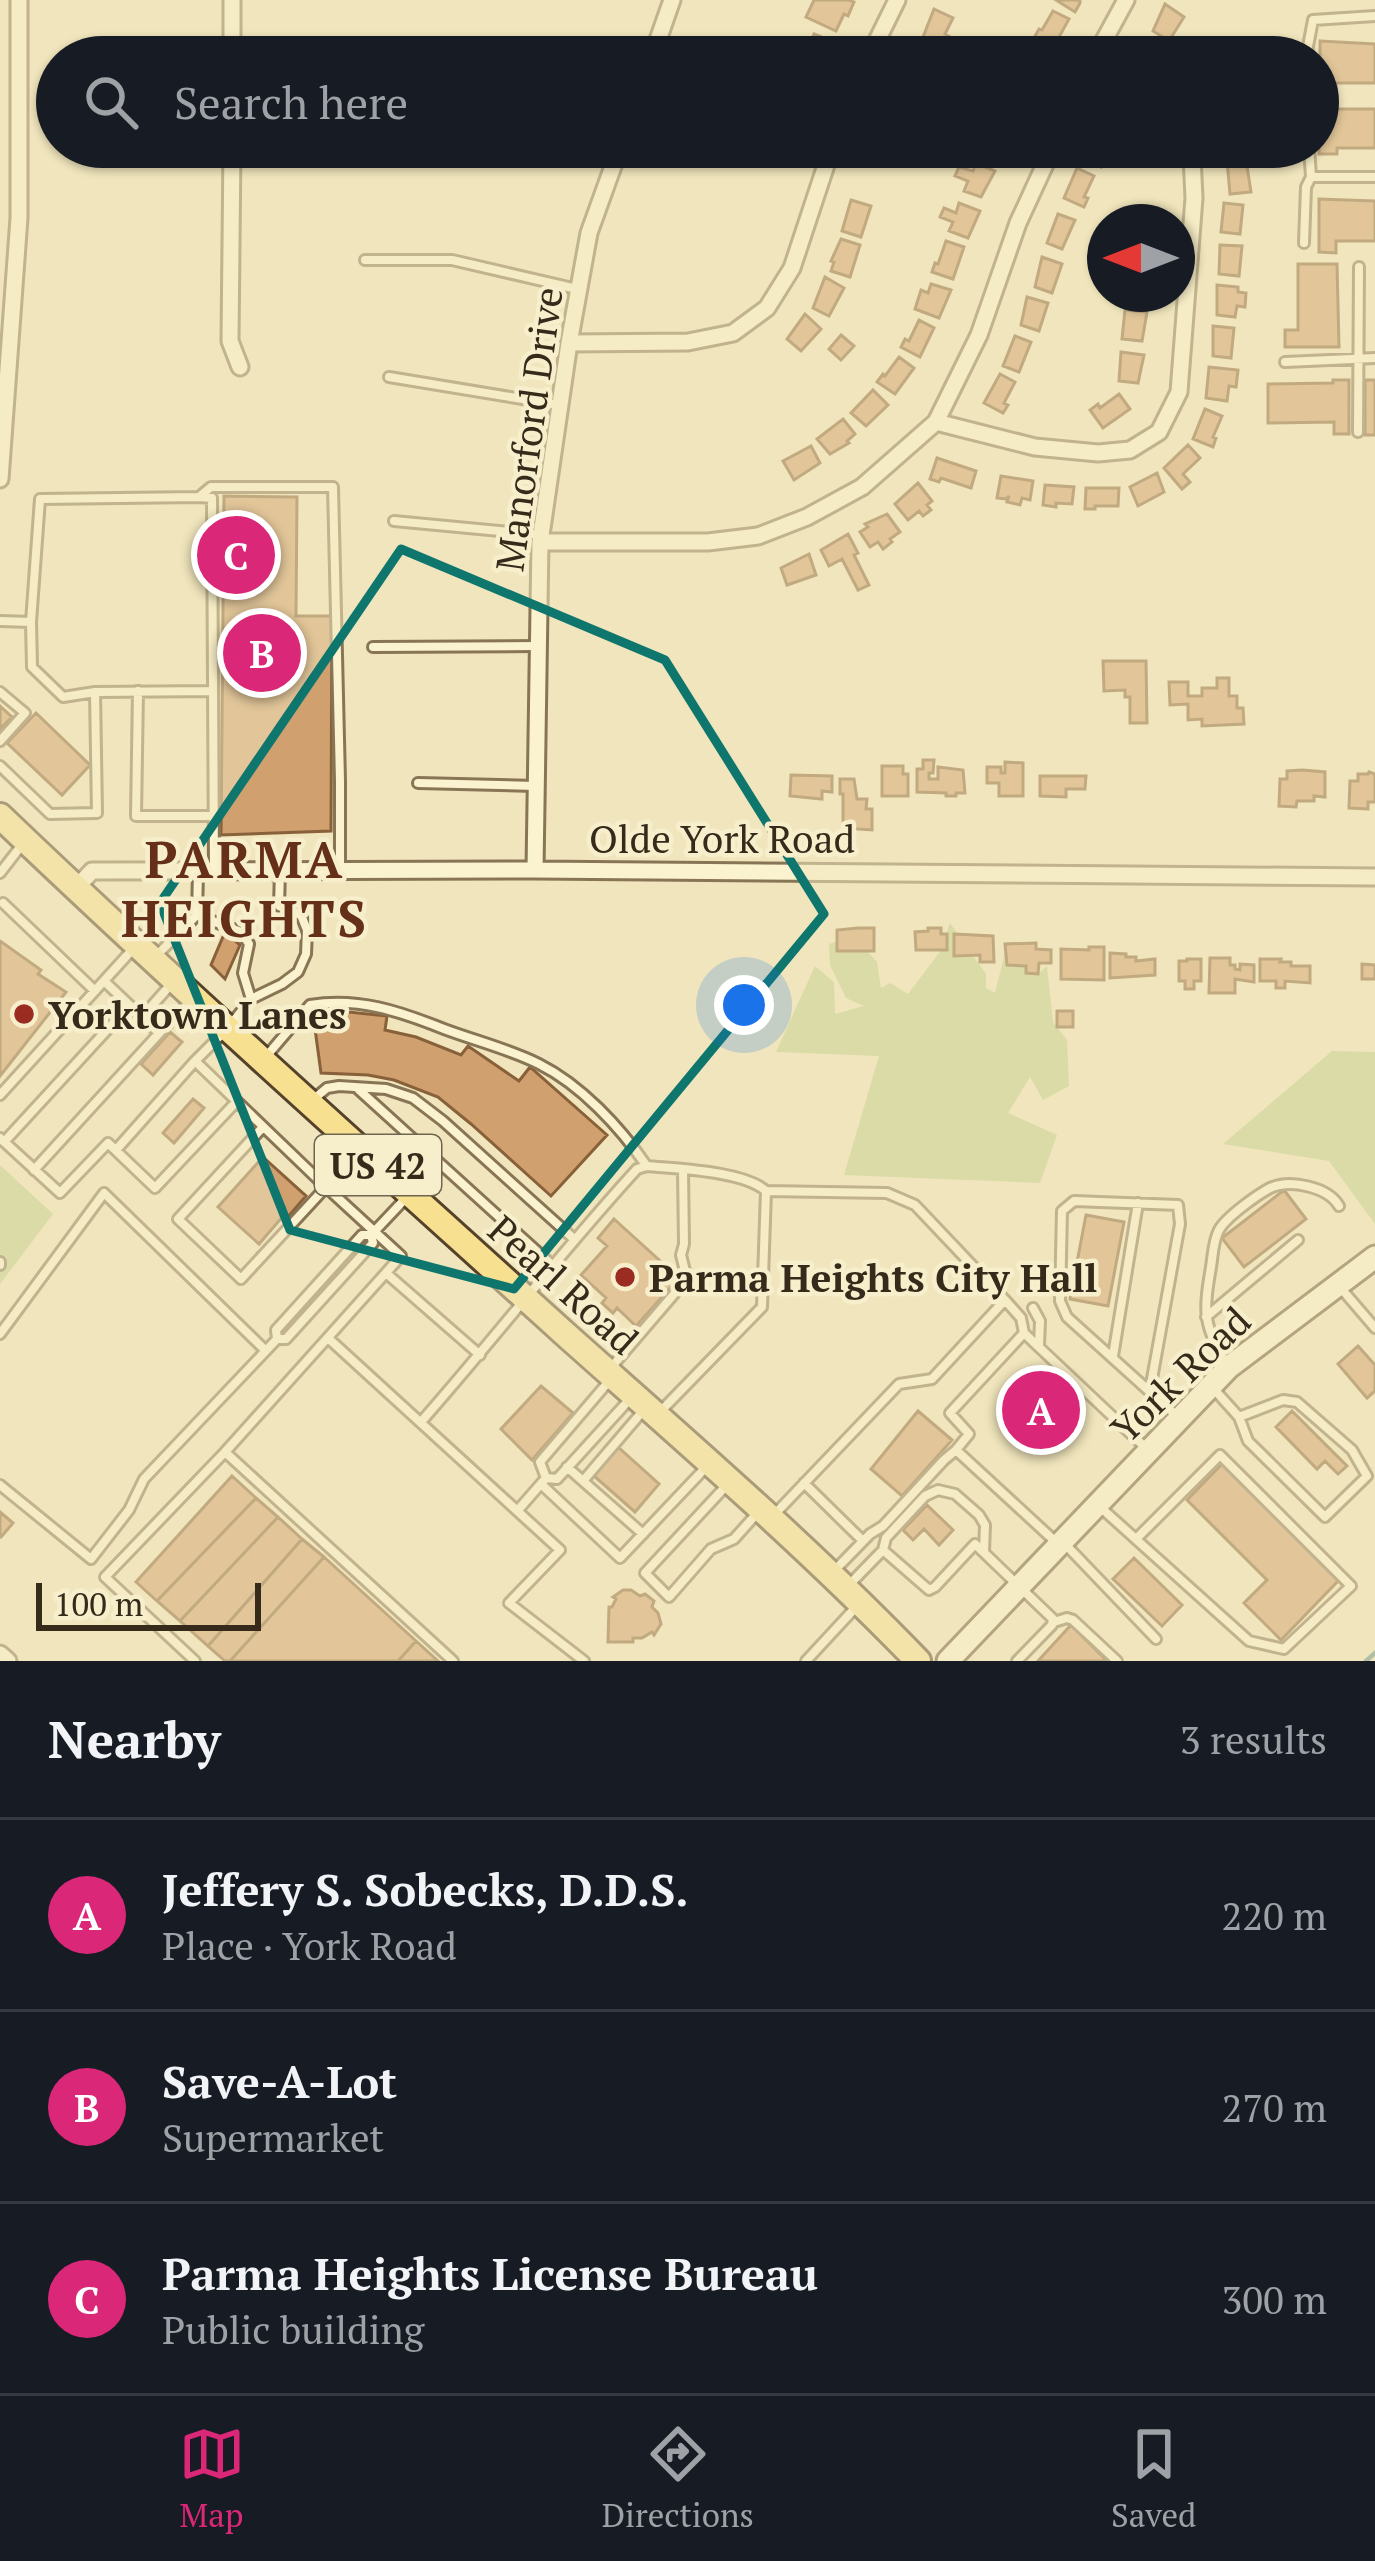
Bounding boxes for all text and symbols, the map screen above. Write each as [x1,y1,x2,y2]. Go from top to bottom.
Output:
search box [36,36,1339,168]
icon: search [78,69,144,135]
text: Search here [174,72,408,132]
north arrow [1087,204,1195,312]
street label: Manorford Drive [482,284,574,574]
pin: C [197,510,275,600]
pin: B [223,608,301,698]
street label: Olde York Road [589,812,855,864]
district label: PARMA HEIGHTS [121,825,369,952]
your location [714,975,774,1035]
place label: Yorktown Lanes [48,988,347,1040]
marker: Yorktown Lanes [11,1001,37,1027]
road number: US 42 [315,1135,441,1195]
street label: Pearl Road [478,1203,650,1365]
place label: Parma Heights City Hall [649,1251,1098,1303]
marker: Parma Heights City Hall [612,1264,638,1290]
street label: York Road [1099,1295,1261,1453]
pin: A [1002,1365,1080,1455]
scale bar [36,1577,261,1630]
text: 100 m [54,1582,143,1625]
text: Nearby [48,1705,221,1773]
text: 3 results [1180,1713,1327,1765]
text: Jeffery S. Sobecks, D.D.S. [162,1859,689,1919]
text: A [73,1889,101,1941]
text: 220 m [1222,1889,1327,1941]
text: Place · York Road [162,1919,457,1971]
text: Save-A-Lot [162,2051,397,2111]
text: B [74,2081,100,2133]
text: 270 m [1222,2081,1327,2133]
text: Supermarket [162,2111,384,2163]
text: Parma Heights License Bureau [162,2243,818,2303]
text: C [74,2273,100,2325]
text: 300 m [1222,2273,1327,2325]
text: Public building [162,2303,424,2355]
tab: Map [179,2421,245,2536]
tab: Directions [602,2421,754,2536]
tab: Saved [1111,2421,1196,2536]

